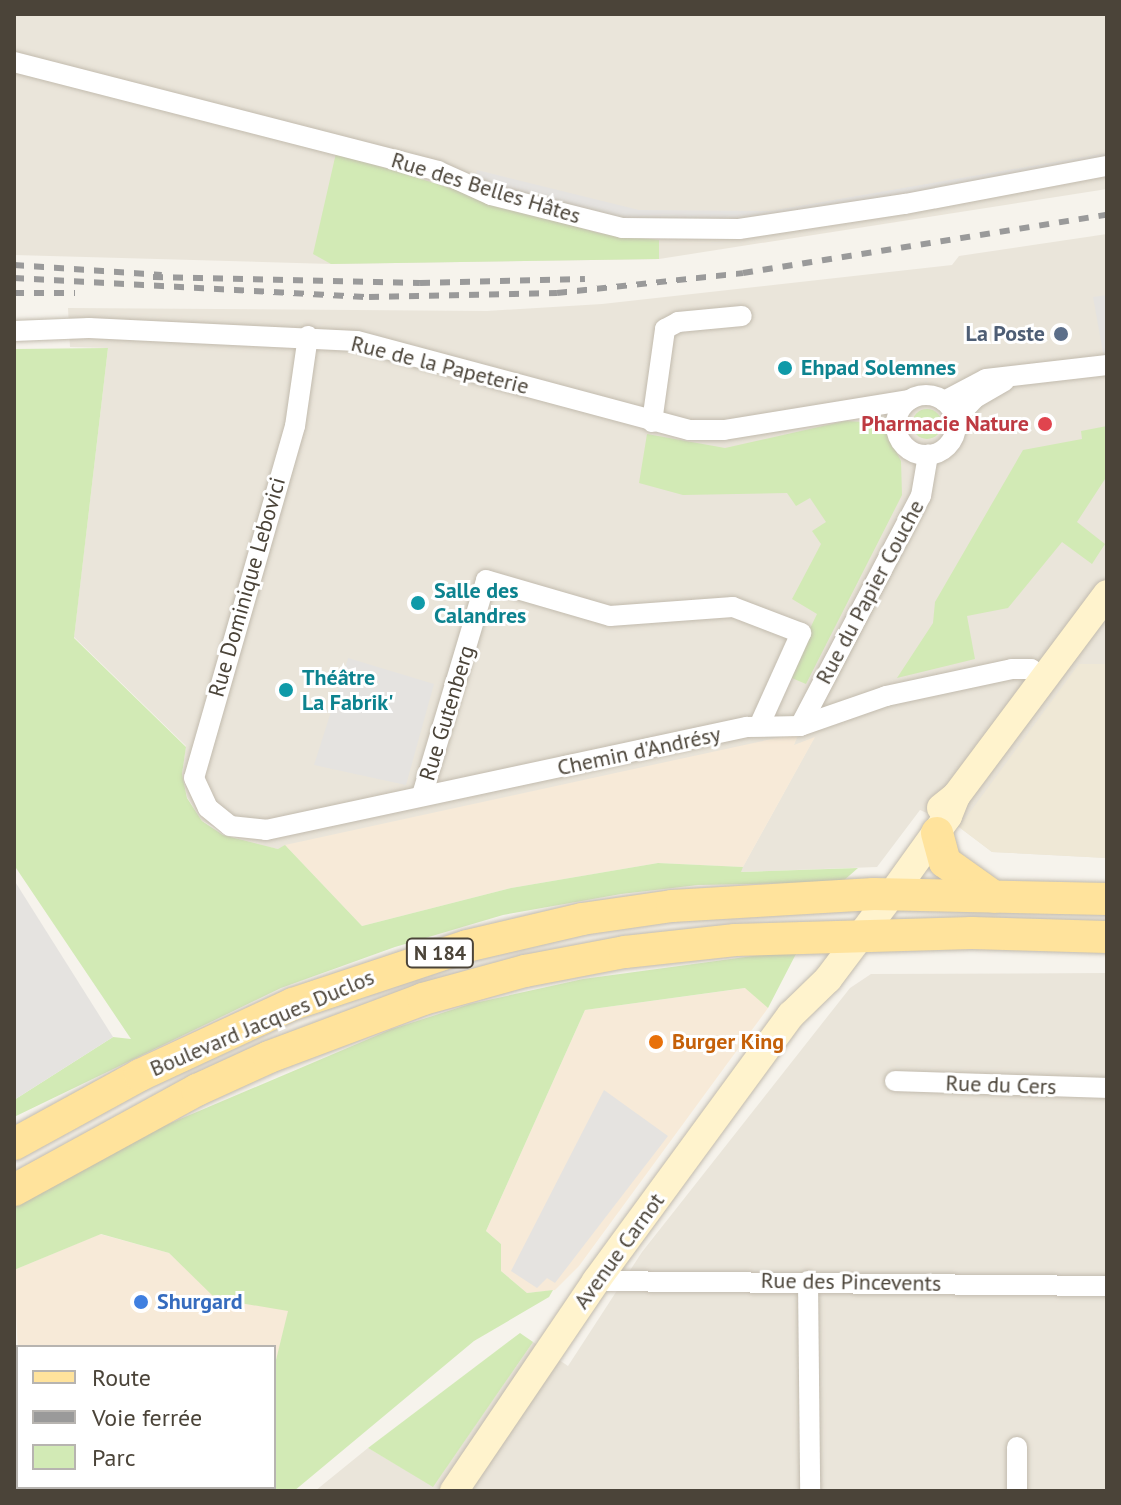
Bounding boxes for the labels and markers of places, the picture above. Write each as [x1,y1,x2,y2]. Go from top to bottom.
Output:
place label: La Poste [966,321,1045,347]
marker: La Poste [1052,325,1070,343]
place label: Ehpad Solemnes [801,355,956,381]
marker: Ehpad Solemnes [776,359,794,377]
place label: Pharmacie Nature [861,411,1029,437]
marker: Pharmacie Nature [1036,415,1054,433]
place label: Salle des Calandres [434,577,526,628]
marker: Salle des Calandres [409,594,427,612]
place label: Théâtre La Fabrik' [302,664,394,716]
marker: Théâtre La Fabrik' [277,681,295,699]
place label: Burger King [672,1029,784,1055]
marker: Burger King [647,1033,665,1051]
place label: Shurgard [157,1289,242,1315]
marker: Shurgard [132,1293,150,1311]

